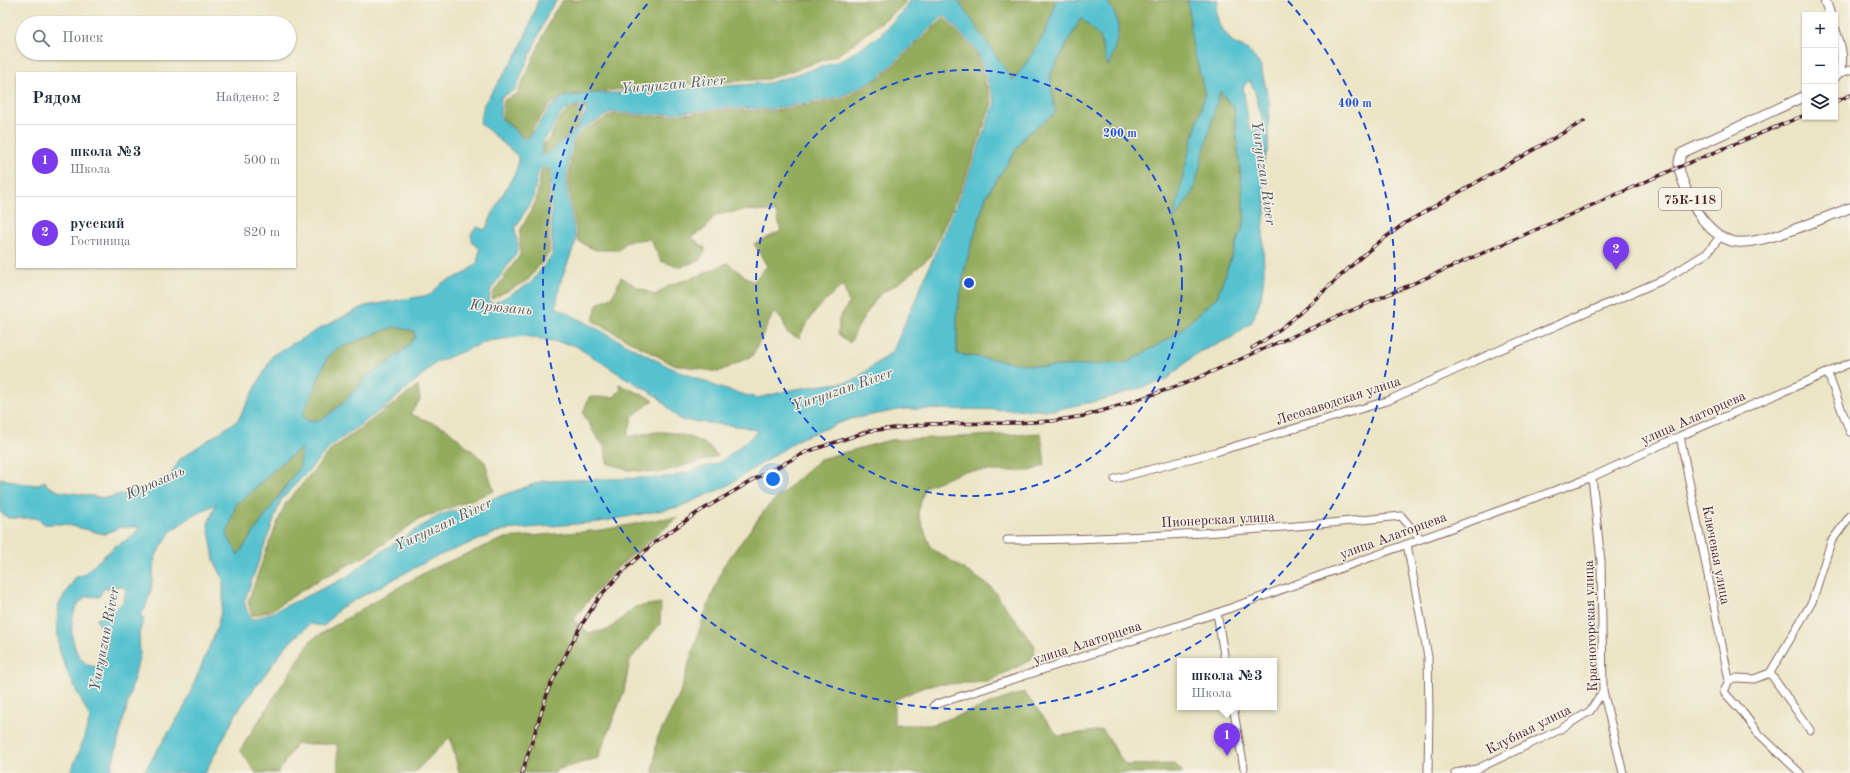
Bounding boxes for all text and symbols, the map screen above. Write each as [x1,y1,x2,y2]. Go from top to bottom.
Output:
map controls [1802,12,1838,120]
button: + [1802,12,1838,48]
search box [16,16,296,60]
icon: search [30,27,52,49]
text: Поиск [62,31,103,46]
button: − [1802,48,1838,84]
water label: Yuryuzan River [620,73,727,98]
button: layers [1802,84,1838,120]
text: Рядом [32,90,81,107]
text: Найдено: 2 [216,91,280,104]
text: 400 m [1338,98,1372,110]
water label: Yuryuzan River [1248,120,1277,227]
text: 200 m [1103,128,1137,140]
text: школа №3 [70,145,141,160]
text: 1 [41,154,49,167]
text: 500 m [243,154,280,167]
text: Школа [70,163,110,176]
road number: 75К-118 [1659,188,1721,210]
text: русский [70,217,124,232]
text: 2 [41,226,49,239]
text: 820 m [243,226,280,239]
text: Гостиница [70,235,130,248]
pin: 2 [1603,237,1629,270]
centre of rings [962,276,976,290]
water label: Юрюзань [468,298,533,319]
water label: Yuryuzan River [790,366,895,415]
street label: Лесозаводская улица [1274,374,1403,428]
street label: улица Алаторцева [1639,389,1748,447]
water label: Юрюзань [123,464,188,503]
your location [763,469,783,489]
water label: Yuryuzan River [393,496,495,554]
street label: Ключевая улица [1700,504,1733,606]
street label: Пионерская улица [1161,510,1275,530]
street label: улица Алаторцева [1338,510,1449,562]
street label: Красногорская улица [1582,560,1600,692]
water label: Yuryuzan River [88,586,123,692]
street label: улица Алаторцева [1031,619,1143,667]
popup [1177,658,1277,710]
text: школа №3 [1191,669,1263,684]
text: Школа [1191,687,1232,700]
street label: Клубная улица [1484,702,1573,757]
pin: 1 [1214,723,1240,756]

